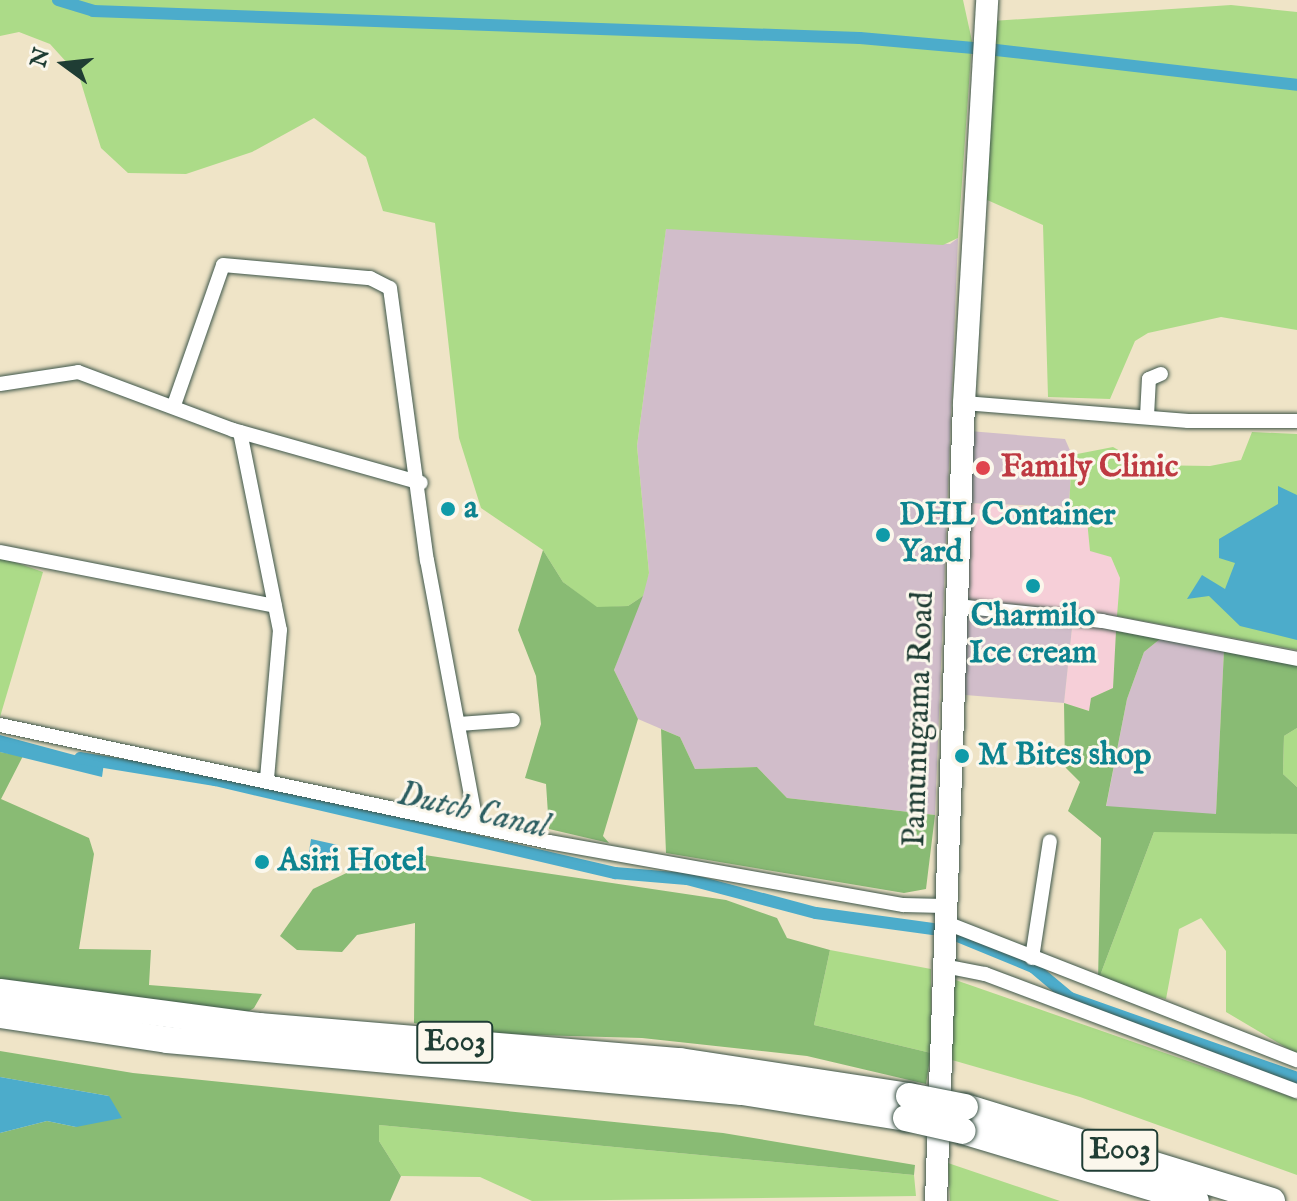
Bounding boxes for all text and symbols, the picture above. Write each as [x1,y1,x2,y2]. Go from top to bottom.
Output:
north arrow [24,24,104,104]
text: N [25,45,57,71]
place label: Family Clinic [1001,449,1178,487]
marker: Family Clinic [972,457,994,479]
place label: a [464,490,478,528]
place label: DHL Container Yard [899,498,1115,573]
marker: a [439,500,457,518]
marker: DHL Container Yard [874,526,892,544]
marker: Charmilo Ice cream [1024,577,1042,595]
street label: Pamunugama Road [896,591,944,847]
place label: Charmilo Ice cream [969,599,1097,674]
place label: M Bites shop [978,737,1151,775]
marker: M Bites shop [953,747,971,765]
water label: Dutch Canal [394,774,552,848]
place label: Asiri Hotel [278,843,425,881]
marker: Asiri Hotel [253,853,271,871]
road number: E003 [415,1016,495,1068]
road number: E003 [1080,1124,1160,1176]

